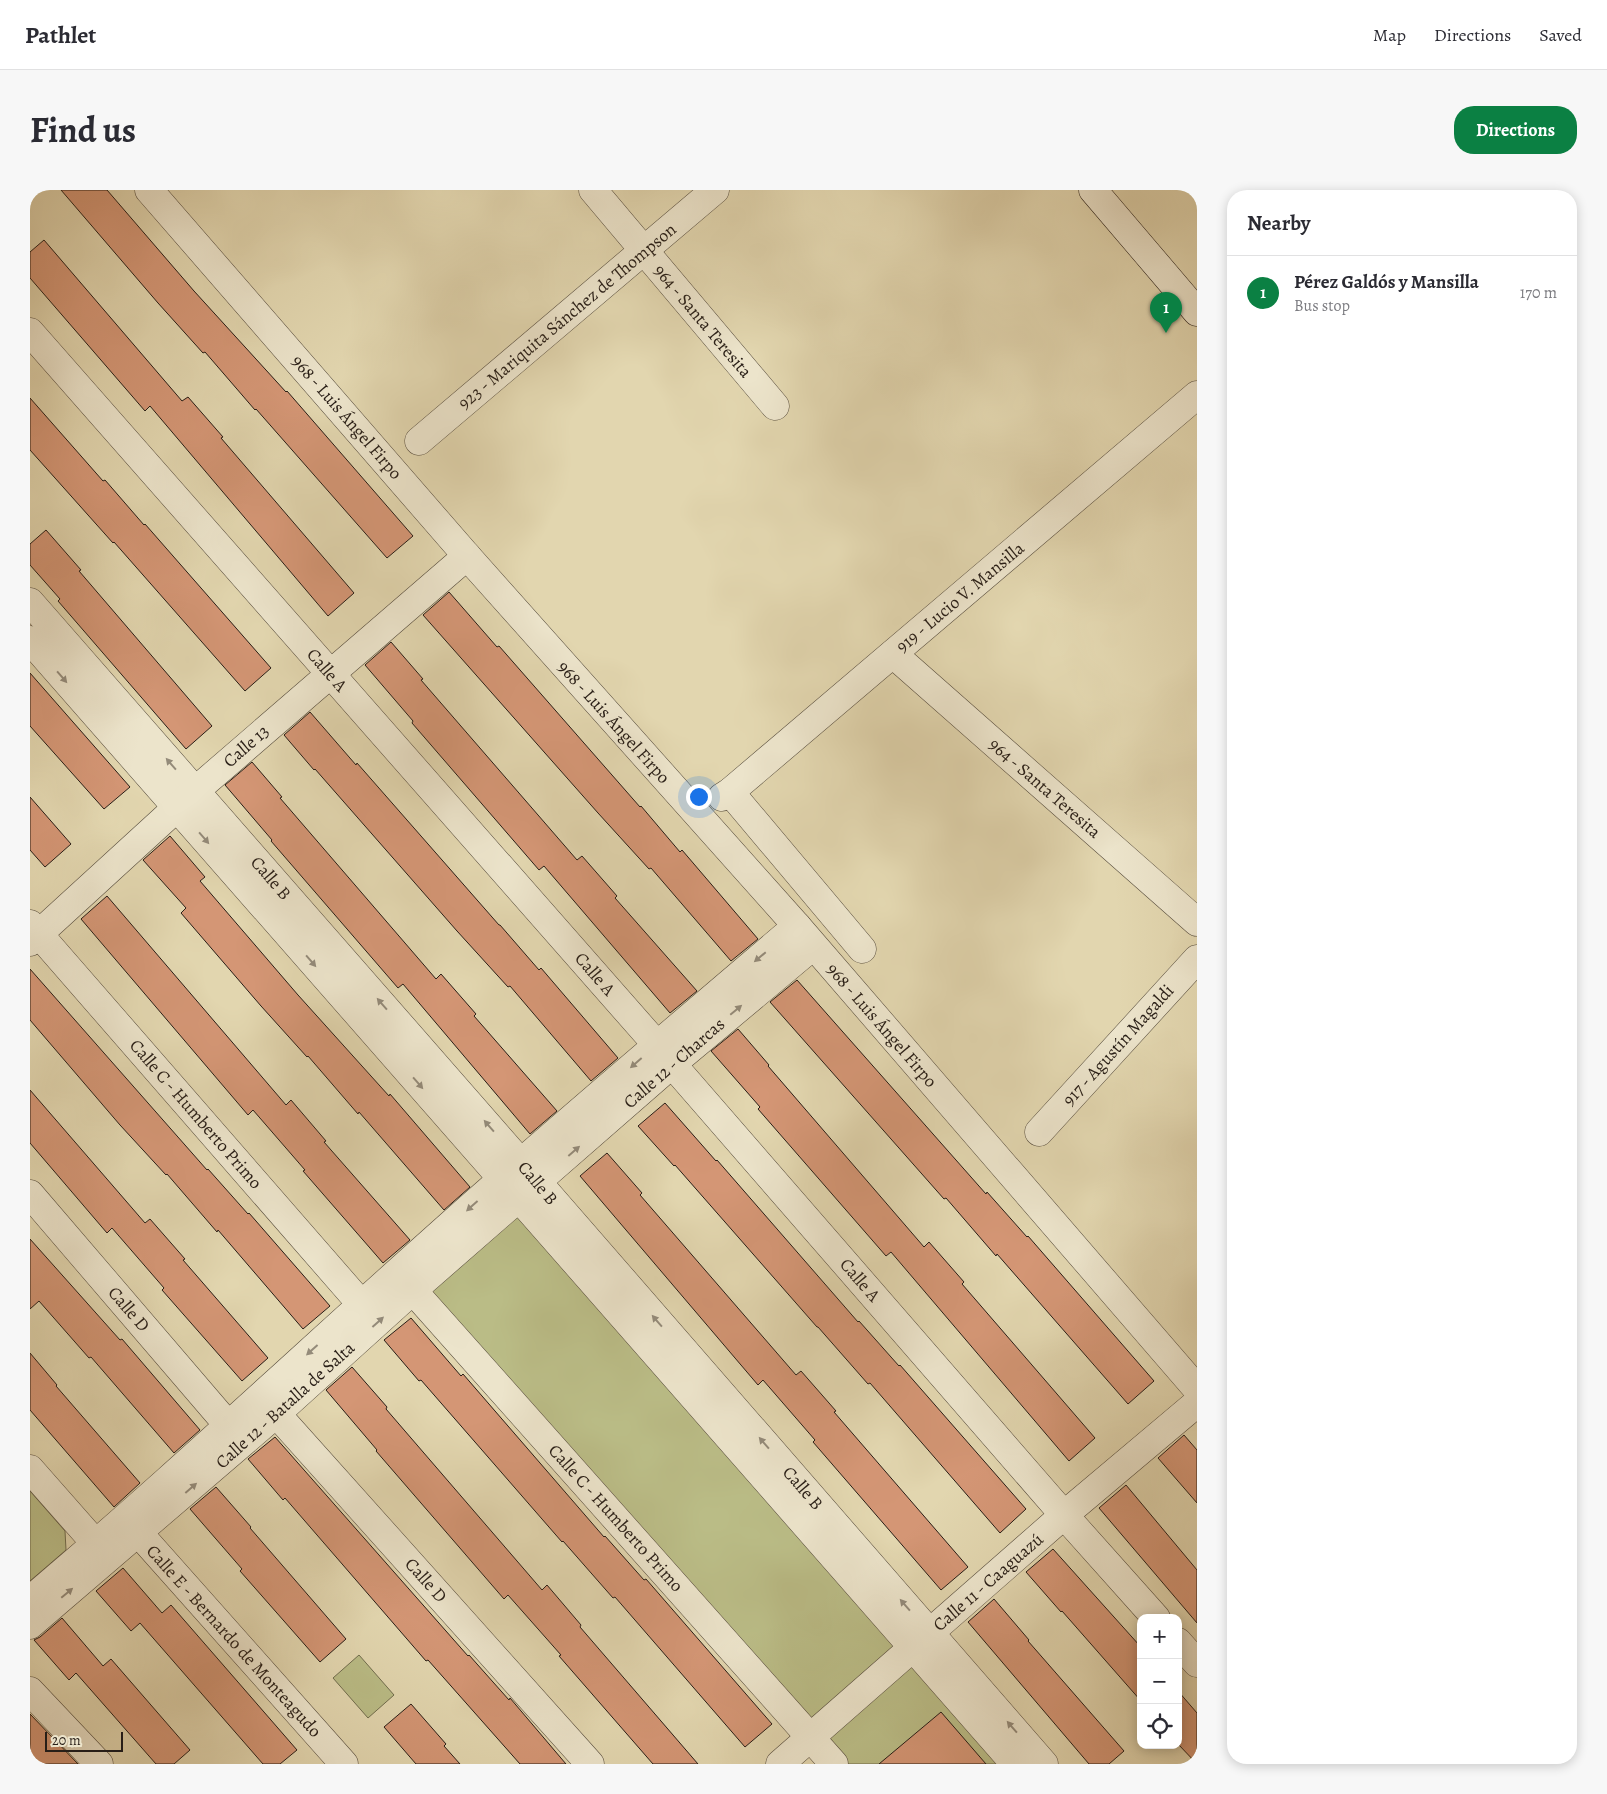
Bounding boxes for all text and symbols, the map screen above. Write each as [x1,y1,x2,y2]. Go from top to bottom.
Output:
text: Pathlet [25,19,96,51]
text: Map [1373,23,1406,47]
text: Directions [1434,23,1511,47]
text: Saved [1539,23,1582,47]
text: Find us [30,106,136,154]
button: Directions [1454,106,1577,154]
text: Nearby [1247,209,1310,237]
street label: 923 - Mariquita Sánchez de Thompson [453,217,681,415]
street label: 964 - Santa Teresita [648,259,758,383]
text: Pérez Galdós y Mansilla [1294,269,1479,295]
text: 1 [1260,282,1266,304]
text: 170 m [1520,282,1557,304]
pin: 1 [1150,292,1182,333]
text: Bus stop [1294,295,1350,317]
street label: 968 - Luis Ángel Firpo [286,350,408,484]
street label: 919 - Lucio V. Mansilla [891,536,1030,658]
street label: Calle A [301,643,353,697]
street label: 968 - Luis Ángel Firpo [552,655,676,789]
one-way arrow [56,670,68,682]
street label: Calle 13 [218,719,274,773]
street label: 964 - Santa Teresita [984,733,1107,844]
one-way arrow [165,758,177,770]
your location [686,784,712,810]
one-way arrow [198,832,210,844]
street label: Calle B [245,851,297,905]
street label: Calle A [569,947,621,1001]
one-way arrow [753,952,766,963]
one-way arrow [305,954,317,966]
street label: 968 - Luis Ángel Firpo [821,958,943,1092]
street label: 917 - Agustín Magaldi [1057,979,1179,1111]
one-way arrow [376,999,388,1011]
one-way arrow [730,1004,742,1016]
street label: Calle 12 - Charcas [618,1012,730,1114]
street label: Calle C - Humberto Primo [124,1034,268,1194]
one-way arrow [630,1057,643,1068]
one-way arrow [412,1076,423,1089]
one-way arrow [483,1121,495,1133]
one-way arrow [567,1145,579,1157]
street label: Calle B [512,1156,564,1210]
one-way arrow [465,1201,478,1212]
street label: Calle A [834,1253,886,1307]
street label: Calle D [103,1281,155,1337]
one-way arrow [651,1315,663,1327]
one-way arrow [371,1316,383,1328]
street label: Calle 12 - Batalla de Salta [210,1336,360,1474]
one-way arrow [305,1345,318,1356]
one-way arrow [758,1437,769,1450]
street label: Calle C - Humberto Primo [543,1439,689,1597]
street label: Calle B [777,1461,829,1515]
one-way arrow [185,1483,197,1494]
street label: Calle 11 - Caaguazú [928,1527,1048,1637]
street label: Calle E - Bernardo de Monteagudo [141,1540,327,1742]
street label: Calle D [399,1552,453,1608]
one-way arrow [61,1588,74,1599]
one-way arrow [899,1599,910,1612]
map controls [1137,1614,1182,1749]
button: + [1137,1614,1182,1659]
button: − [1137,1659,1182,1704]
button: locate [1137,1704,1182,1749]
one-way arrow [1006,1722,1018,1734]
scale bar [45,1729,122,1752]
text: 20 m [52,1731,81,1750]

